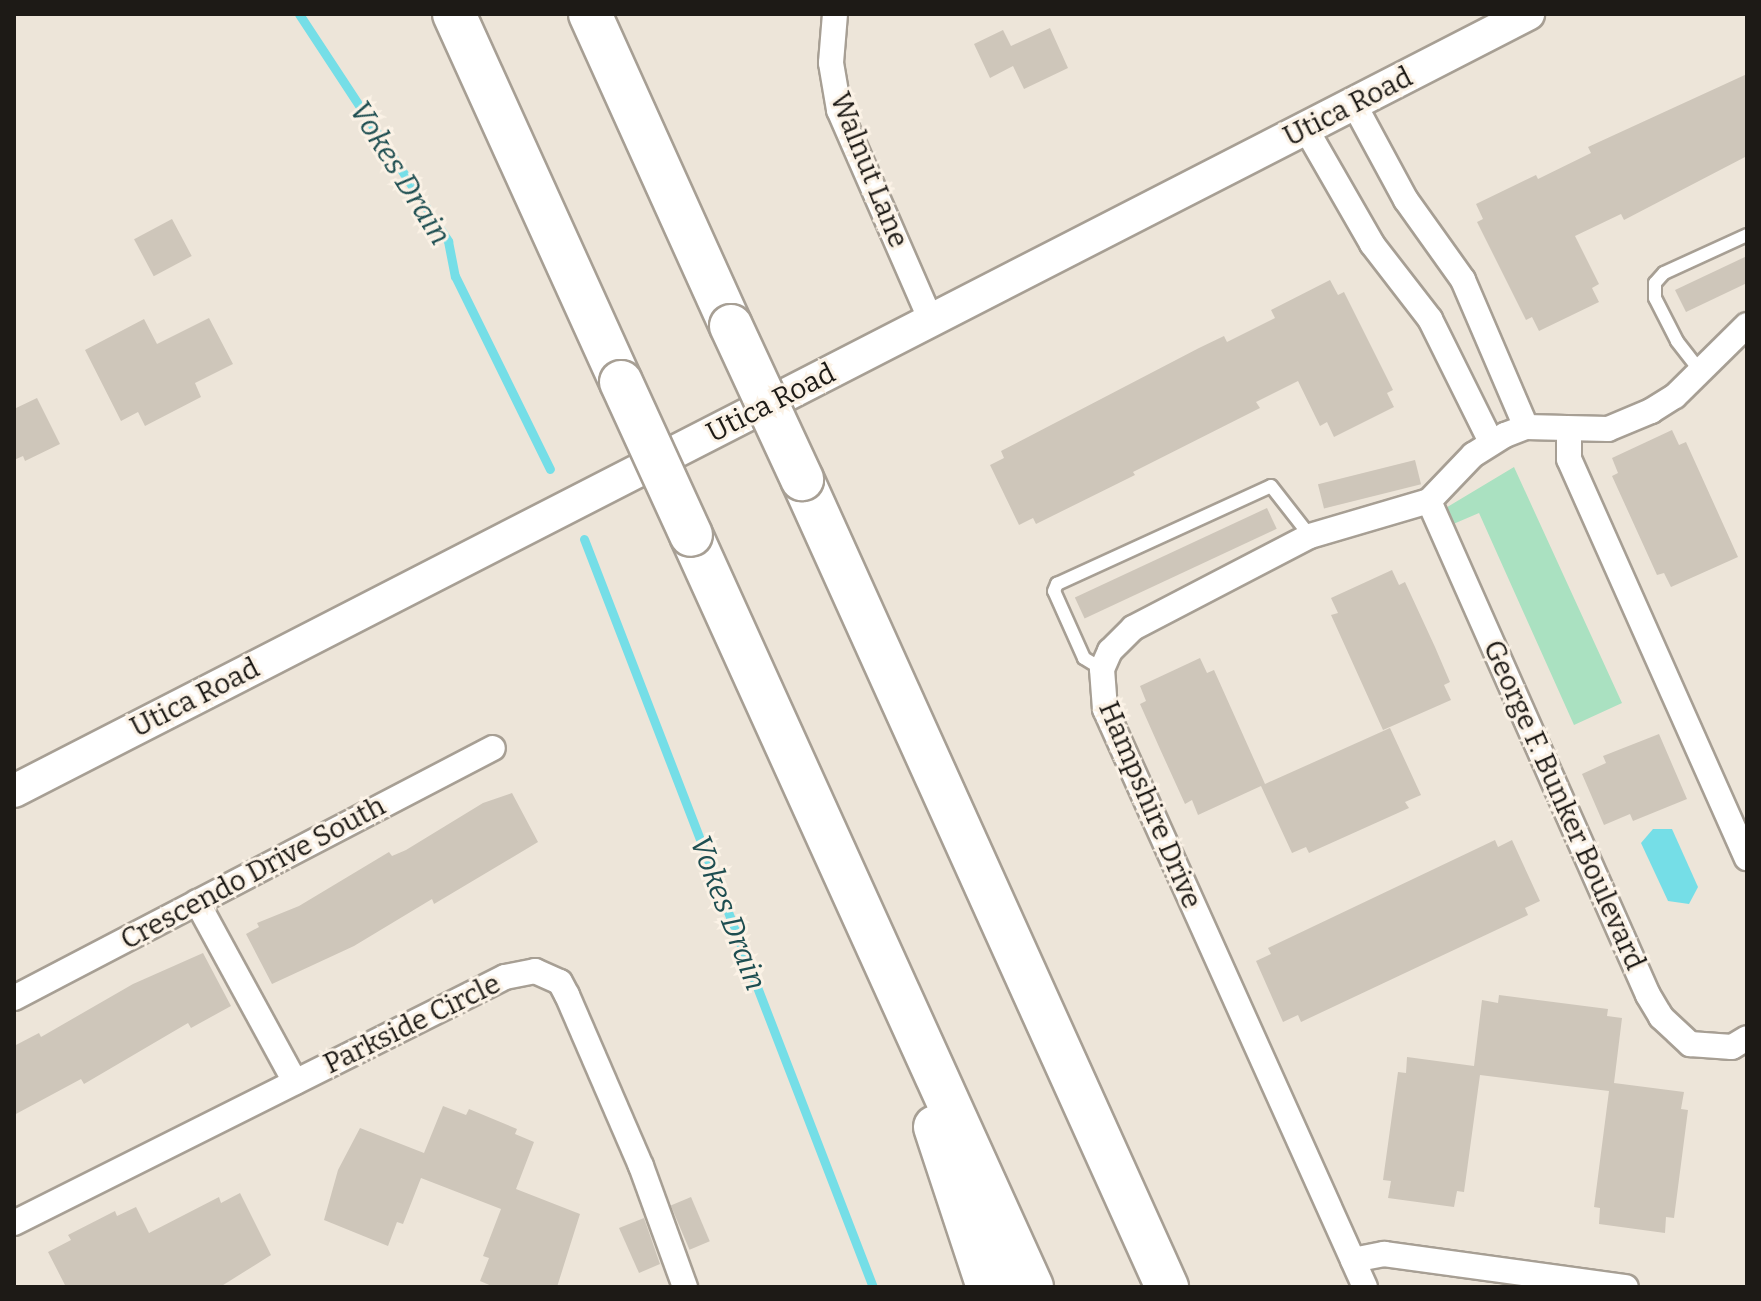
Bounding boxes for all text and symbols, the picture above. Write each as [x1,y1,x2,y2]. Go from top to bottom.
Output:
street label: Utica Road [1278,60,1418,154]
street label: Walnut Lane [823,88,915,252]
water label: Vokes Drain [342,94,458,252]
street label: Utica Road [701,356,841,450]
street label: George F. Bunker Boulevard [1476,635,1652,975]
street label: Utica Road [125,651,265,745]
street label: Hampshire Drive [1091,697,1209,913]
street label: Crescendo Drive South [115,789,391,957]
water label: Vokes Drain [682,831,774,995]
street label: Parkside Circle [318,967,506,1081]

